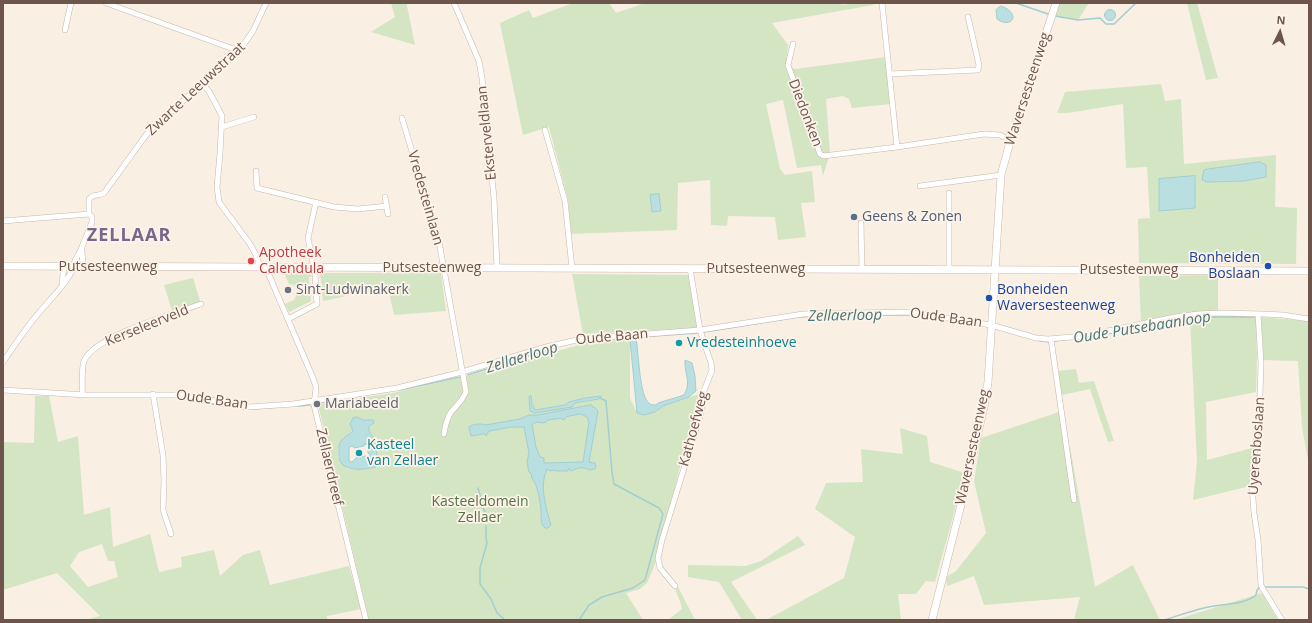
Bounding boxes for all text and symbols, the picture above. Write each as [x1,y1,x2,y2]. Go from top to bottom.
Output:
north arrow [1260,12,1300,52]
text: N [1276,12,1286,27]
street label: Waversesteenweg [1002,30,1054,148]
street label: Zwarte Leeuwstraat [143,39,249,139]
street label: Diedonken [784,77,826,149]
street label: Eksterveldlaan [474,85,500,181]
street label: Vredesteinlaan [403,149,447,247]
place label: Geens & Zonen [862,209,962,225]
marker: Geens & Zonen [849,212,859,222]
district label: ZELLAAR [87,225,171,247]
place label: Apotheek Calendula [259,245,324,278]
place label: Bonheiden Boslaan [1189,250,1260,282]
marker: Apotheek Calendula [246,256,256,266]
street label: Putsesteenweg [59,259,157,275]
street label: Putsesteenweg [383,260,481,276]
street label: Putsesteenweg [707,261,805,277]
marker: Bonheiden Boslaan [1263,261,1273,271]
street label: Putsesteenweg [1080,262,1178,278]
place label: Sint-Ludwinakerk [296,282,409,298]
place label: Bonheiden Waversesteenweg [997,282,1115,314]
marker: Sint-Ludwinakerk [283,285,293,295]
marker: Bonheiden Waversesteenweg [984,293,994,303]
street label: Kerseleerveld [103,302,191,350]
street label: Oude Baan [909,305,983,331]
water label: Zellaerloop [808,306,882,326]
water label: Oude Putsebaanloop [1072,308,1212,348]
street label: Oude Baan [575,325,649,349]
place label: Vredesteinhoeve [687,335,797,351]
marker: Vredesteinhoeve [674,338,684,348]
water label: Zellaerloop [484,339,560,377]
street label: Oude Baan [175,387,249,413]
street label: Waversesteenweg [953,387,993,507]
street label: Kathoefweg [676,390,712,468]
place label: Mariabeeld [325,396,399,412]
street label: Uyerenboslaan [1245,396,1269,496]
marker: Mariabeeld [312,399,322,409]
street label: Zellaerdreef [312,427,346,507]
place label: Kasteel van Zellaer [367,437,438,470]
marker: Kasteel van Zellaer [354,448,364,458]
park label: Kasteeldomein Zellaer [431,494,529,526]

